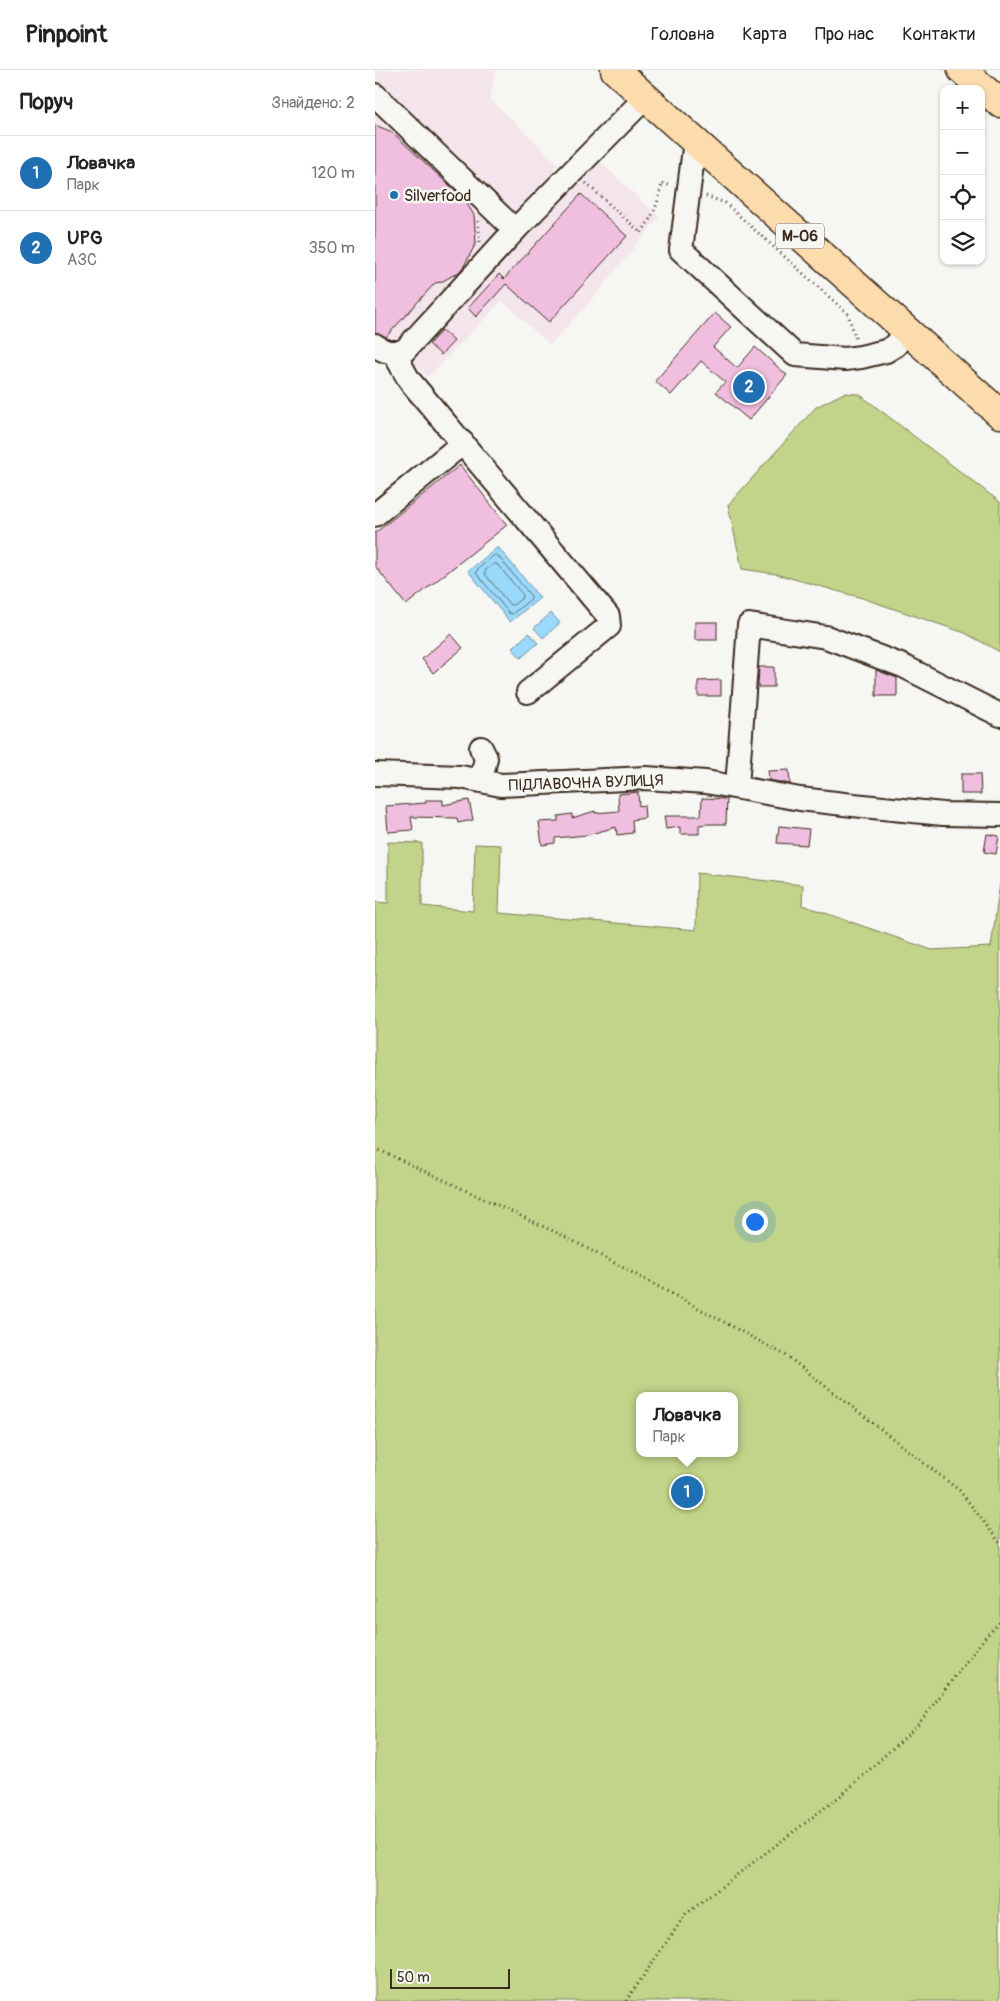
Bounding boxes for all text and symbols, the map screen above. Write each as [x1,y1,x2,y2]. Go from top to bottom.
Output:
text: Pinpoint [25,20,107,49]
text: Головна [651,23,714,46]
text: Карта [742,23,787,46]
text: Про нас [815,23,874,46]
text: Контакти [902,23,975,46]
map controls [940,85,985,265]
button: + [940,85,985,130]
text: Поруч [20,89,73,116]
text: Знайдено: 2 [272,93,355,113]
button: − [940,130,985,175]
text: Ловачка [67,151,135,175]
text: 1 [33,163,39,183]
text: 120 m [311,163,355,183]
text: Парк [67,175,100,195]
button: locate [940,175,985,220]
place label: Silverfood [404,186,471,206]
marker: Silverfood [388,189,400,201]
button: layers [940,220,985,265]
road number: М-06 [776,224,824,248]
text: UPG [67,226,103,250]
text: 2 [32,238,40,258]
text: 350 m [309,238,355,258]
text: АЗС [67,250,97,270]
pin: 2 [733,368,765,406]
street label: ПІДЛАВОЧНА ВУЛИЦЯ [508,770,664,796]
your location [742,1209,768,1235]
popup [636,1392,738,1457]
text: Ловачка [653,1403,721,1427]
text: Парк [653,1427,686,1447]
pin: 1 [671,1473,703,1511]
scale bar [390,1966,510,1989]
text: 50 m [397,1969,430,1986]

